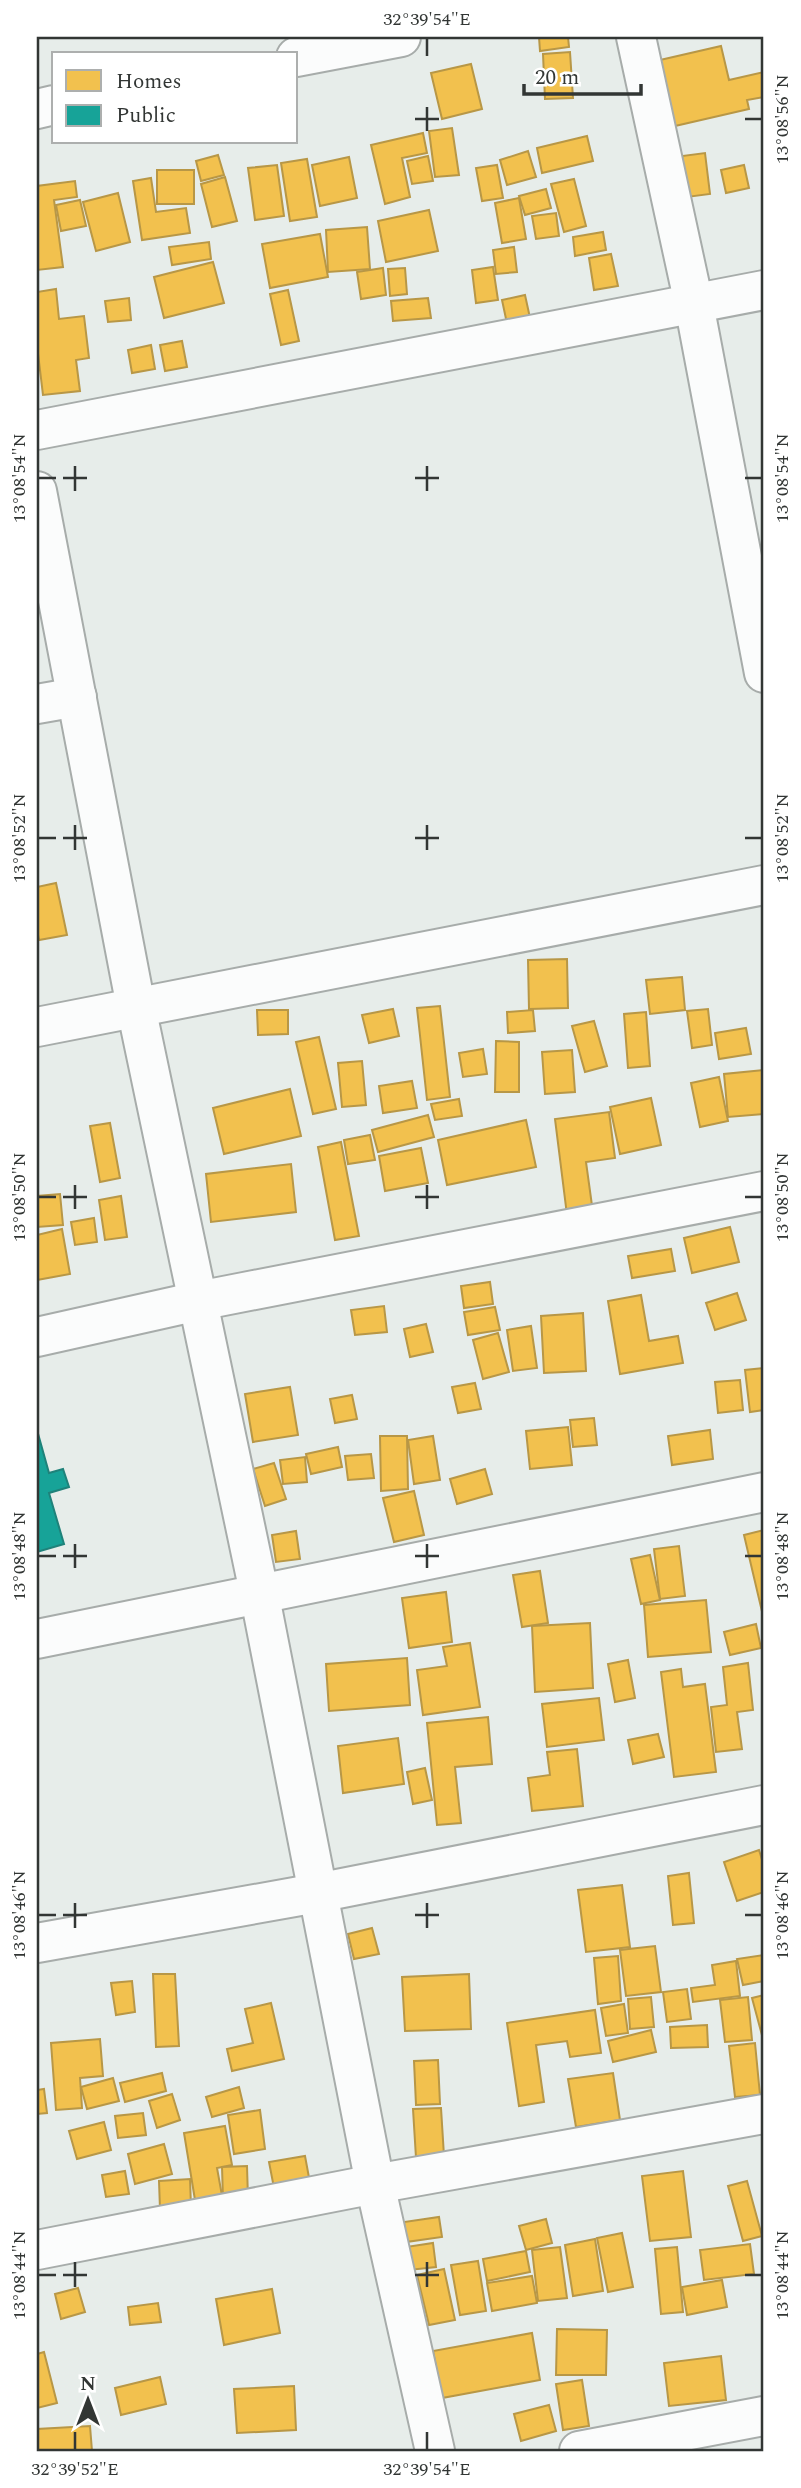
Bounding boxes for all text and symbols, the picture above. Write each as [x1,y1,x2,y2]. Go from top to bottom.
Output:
text: 32°39'54"E [383,6,471,33]
legend [52,52,298,144]
scale bar [524,52,642,96]
text: 20 m [535,62,579,94]
text: Homes [116,66,182,98]
text: 13°08'56"N [769,74,796,164]
text: Public [116,100,176,132]
text: 13°08'54"N [6,433,33,523]
text: 13°08'54"N [769,433,796,523]
text: 13°08'52"N [6,793,33,883]
text: 13°08'52"N [769,793,796,883]
text: 13°08'50"N [6,1152,33,1242]
text: 13°08'50"N [769,1152,796,1242]
text: 13°08'48"N [6,1511,33,1601]
text: 13°08'48"N [769,1511,796,1601]
text: 13°08'46"N [6,1870,33,1960]
text: 13°08'46"N [769,1870,796,1960]
text: 13°08'44"N [6,2230,33,2320]
text: 13°08'44"N [769,2230,796,2320]
north arrow [52,2366,122,2436]
text: N [80,2370,96,2399]
text: 32°39'52"E [31,2456,119,2483]
text: 32°39'54"E [383,2456,471,2483]

